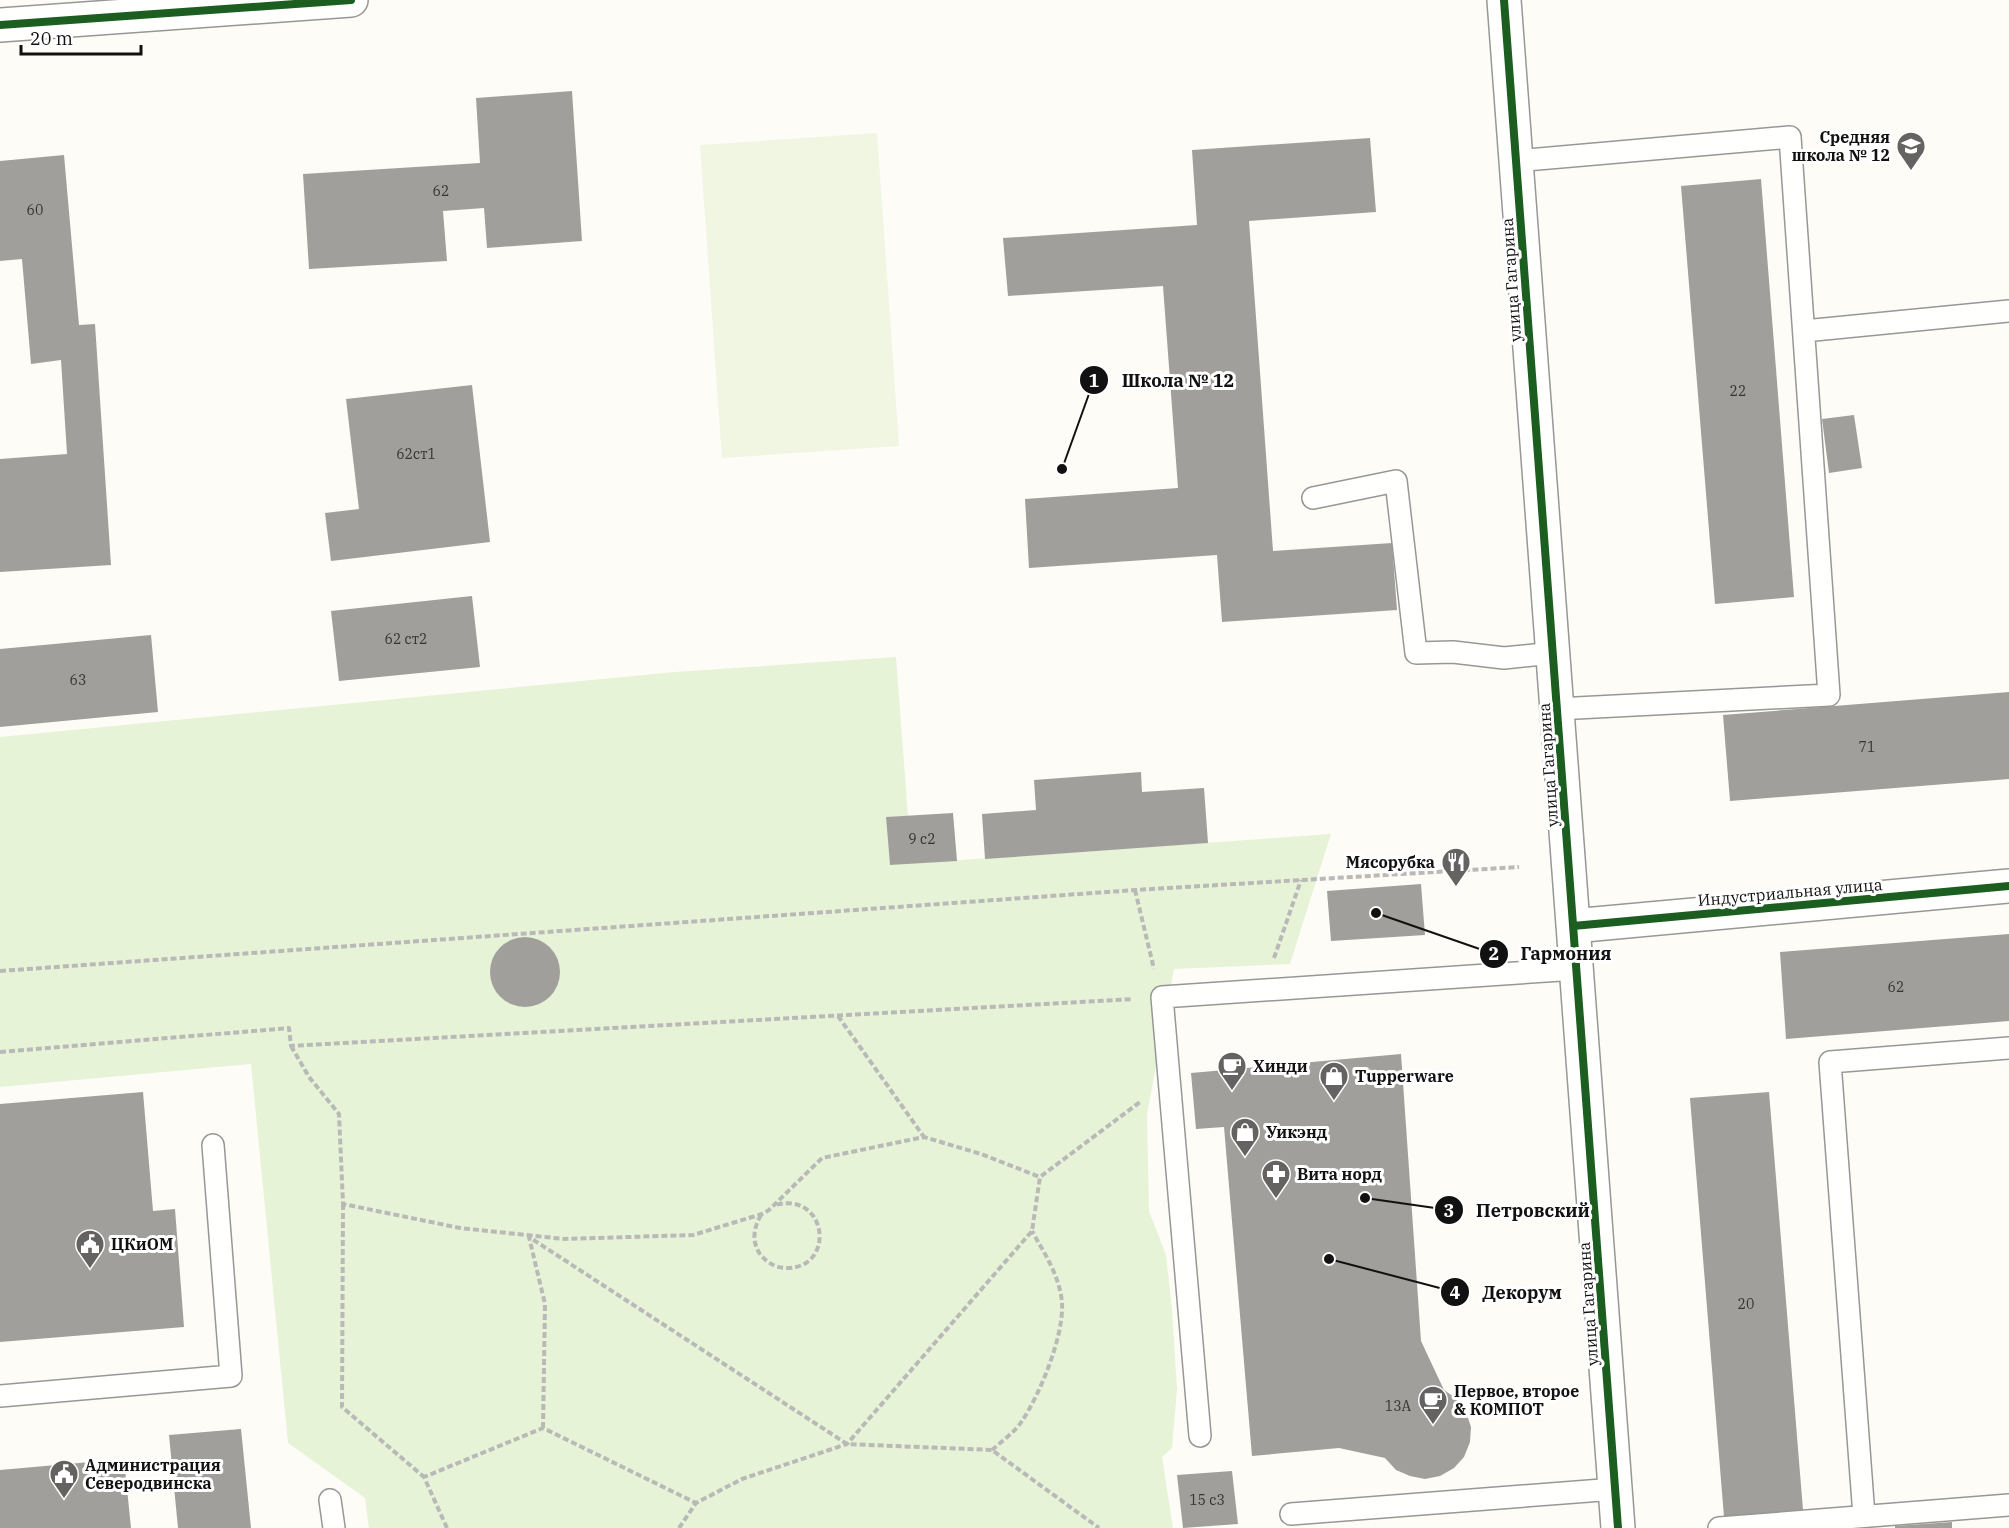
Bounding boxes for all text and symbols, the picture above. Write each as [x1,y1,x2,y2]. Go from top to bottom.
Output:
scale bar [21,18,141,56]
text: 20 m [30,27,73,50]
place label: Средняя школа № 12 [1792,127,1890,165]
school or university icon: Средняя школа № 12 [1895,130,1927,172]
house number: 62 [433,182,449,200]
house number: 60 [27,201,43,219]
street label: улица Гагарина [1497,217,1525,343]
callout: Школа № 12 [1079,362,1246,398]
text: 1 [1089,369,1100,392]
text: Школа № 12 [1122,369,1234,392]
house number: 22 [1730,382,1746,400]
house number: 62ст1 [396,445,436,463]
house number: 62 ст2 [385,630,427,648]
house number: 63 [70,671,86,689]
street label: улица Гагарина [1534,702,1562,828]
house number: 71 [1859,738,1875,756]
house number: 9 с2 [908,830,936,848]
restaurant icon: Мясорубка [1440,846,1472,888]
place label: Мясорубка [1346,852,1435,872]
street label: Индустриальная улица [1697,874,1883,910]
callout: Гармония [1479,936,1624,972]
text: 2 [1489,942,1499,965]
text: Гармония [1520,942,1612,965]
house number: 62 [1888,978,1904,996]
cafe icon: Хинди [1216,1050,1248,1092]
place label: Хинди [1253,1056,1308,1076]
shop icon: Tupperware [1318,1060,1350,1102]
place label: Tupperware [1355,1066,1454,1086]
shop icon: Уикэнд [1229,1116,1261,1158]
place label: Уикэнд [1266,1122,1328,1142]
pharmacy icon: Вита норд [1260,1158,1292,1200]
place label: Вита норд [1297,1164,1383,1184]
callout: Петровский [1434,1192,1602,1228]
text: 3 [1444,1199,1454,1222]
text: Петровский [1476,1199,1590,1222]
public building icon: ЦКиОМ [74,1228,106,1270]
place label: ЦКиОМ [111,1234,173,1254]
street label: улица Гагарина [1574,1241,1602,1367]
callout: Декорум [1440,1274,1574,1310]
text: 4 [1450,1281,1461,1304]
text: Декорум [1482,1281,1562,1304]
house number: 20 [1738,1295,1754,1313]
place label: Первое, второе & КОМПОТ [1454,1381,1579,1419]
cafe icon: Первое, второе & КОМПОТ [1417,1384,1449,1426]
house number: 13А [1385,1397,1412,1415]
place label: Администрация Северодвинска [85,1455,221,1493]
public building icon: Администрация Северодвинска [48,1458,80,1500]
house number: 15 с3 [1189,1491,1225,1509]

